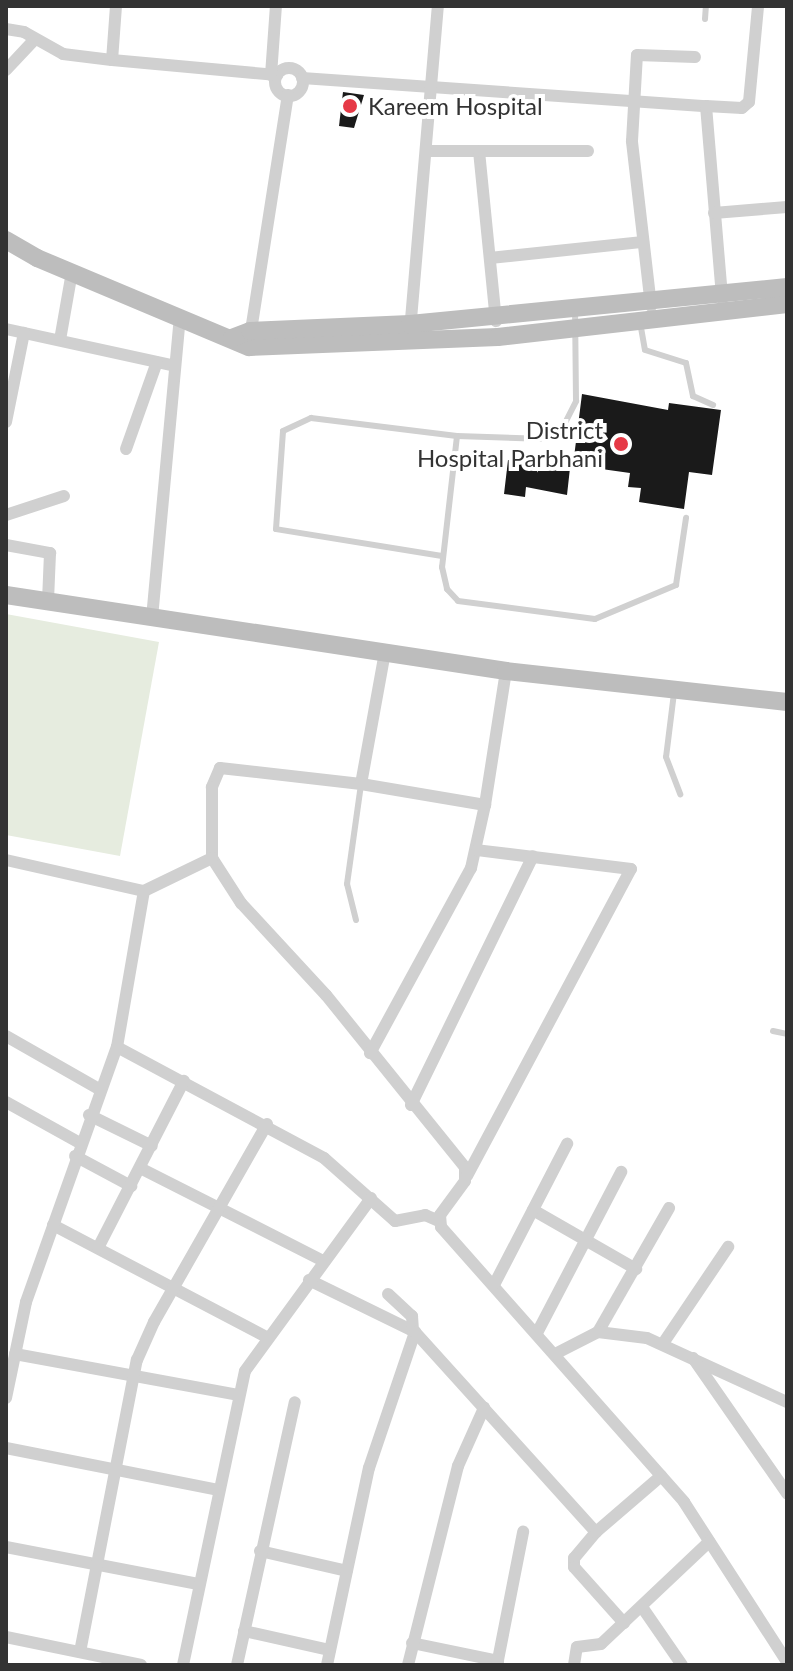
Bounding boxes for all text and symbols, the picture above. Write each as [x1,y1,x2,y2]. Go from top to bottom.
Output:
place label: Kareem Hospital [368,92,543,120]
marker: Kareem Hospital [339,95,361,117]
place label: District Hospital Parbhani [417,416,603,472]
marker: District Hospital Parbhani [610,433,632,455]

